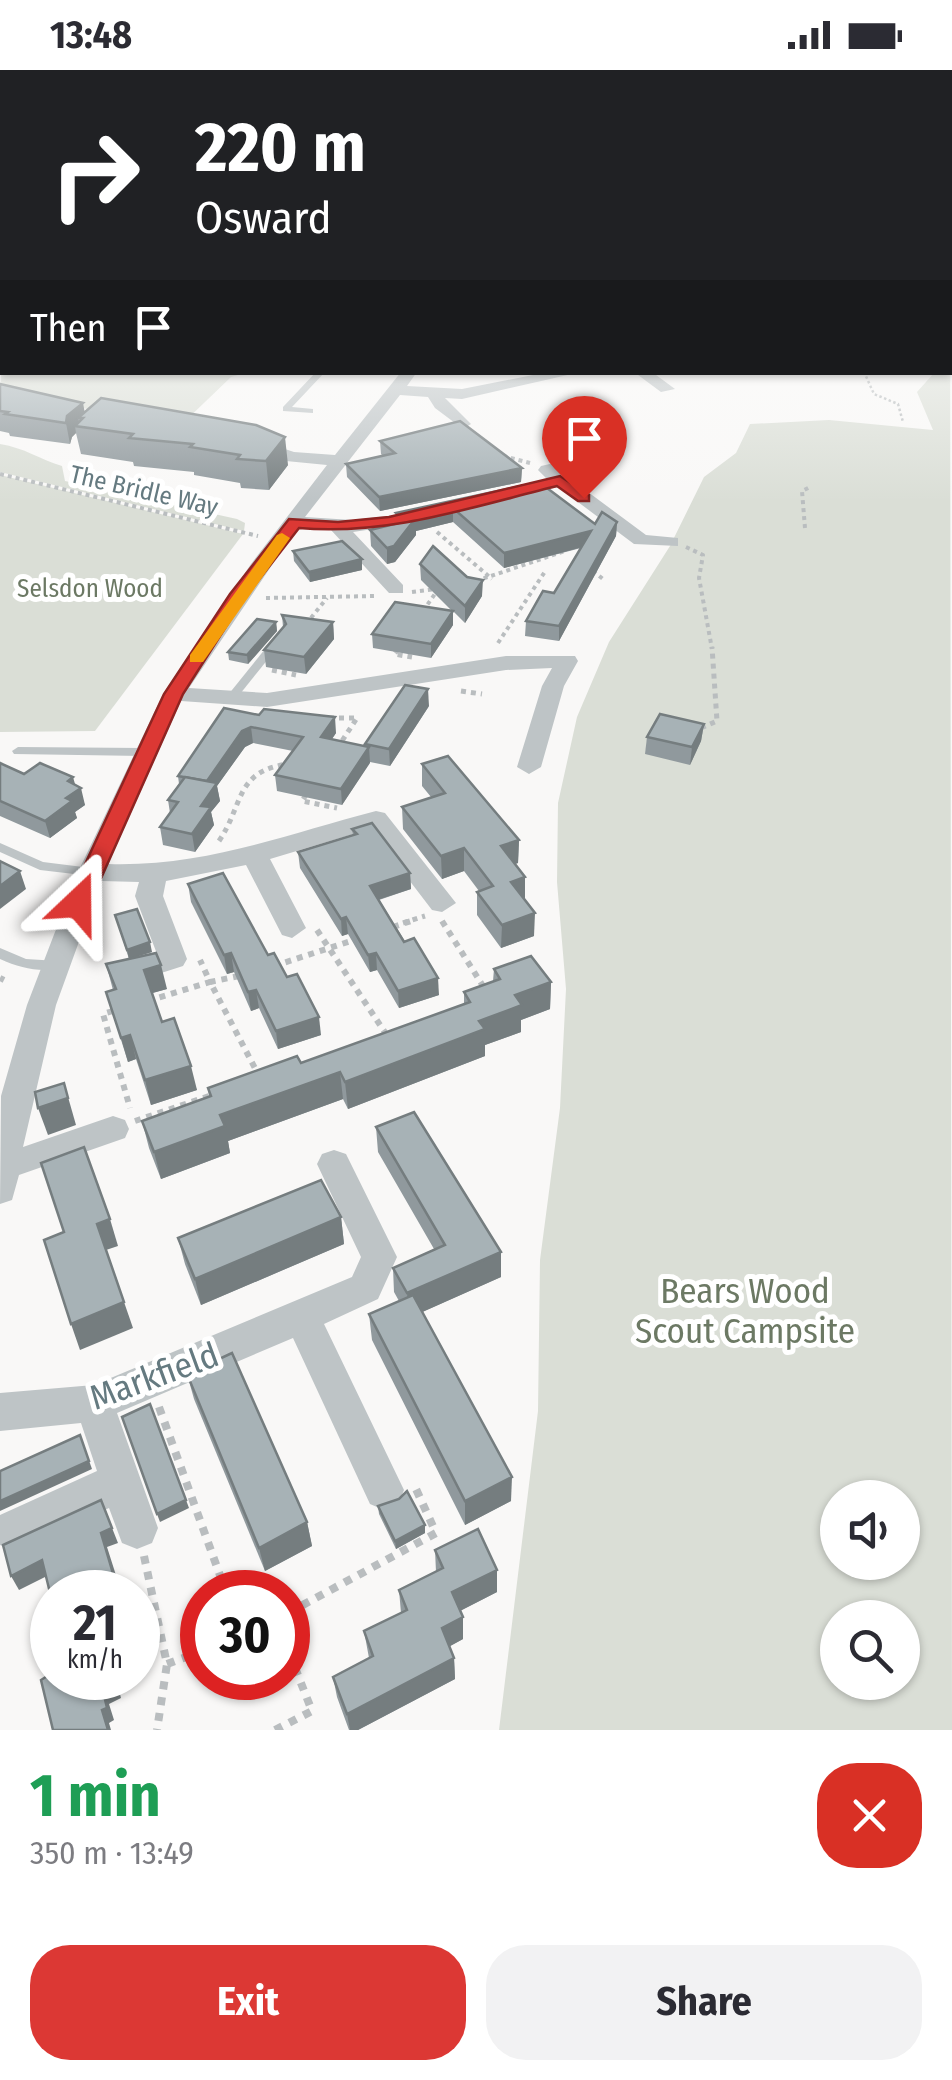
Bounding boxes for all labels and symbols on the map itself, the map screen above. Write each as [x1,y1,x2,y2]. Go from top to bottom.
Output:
pin [542,396,627,499]
street label: The Bridle Way [67,459,221,523]
park label: Selsdon Wood [17,574,163,604]
position arrow [26,851,130,955]
park label: Bears Wood Scout Campsite [635,1270,855,1352]
street label: Markfield [84,1333,224,1419]
speed limit sign: 30 [180,1570,310,1700]

